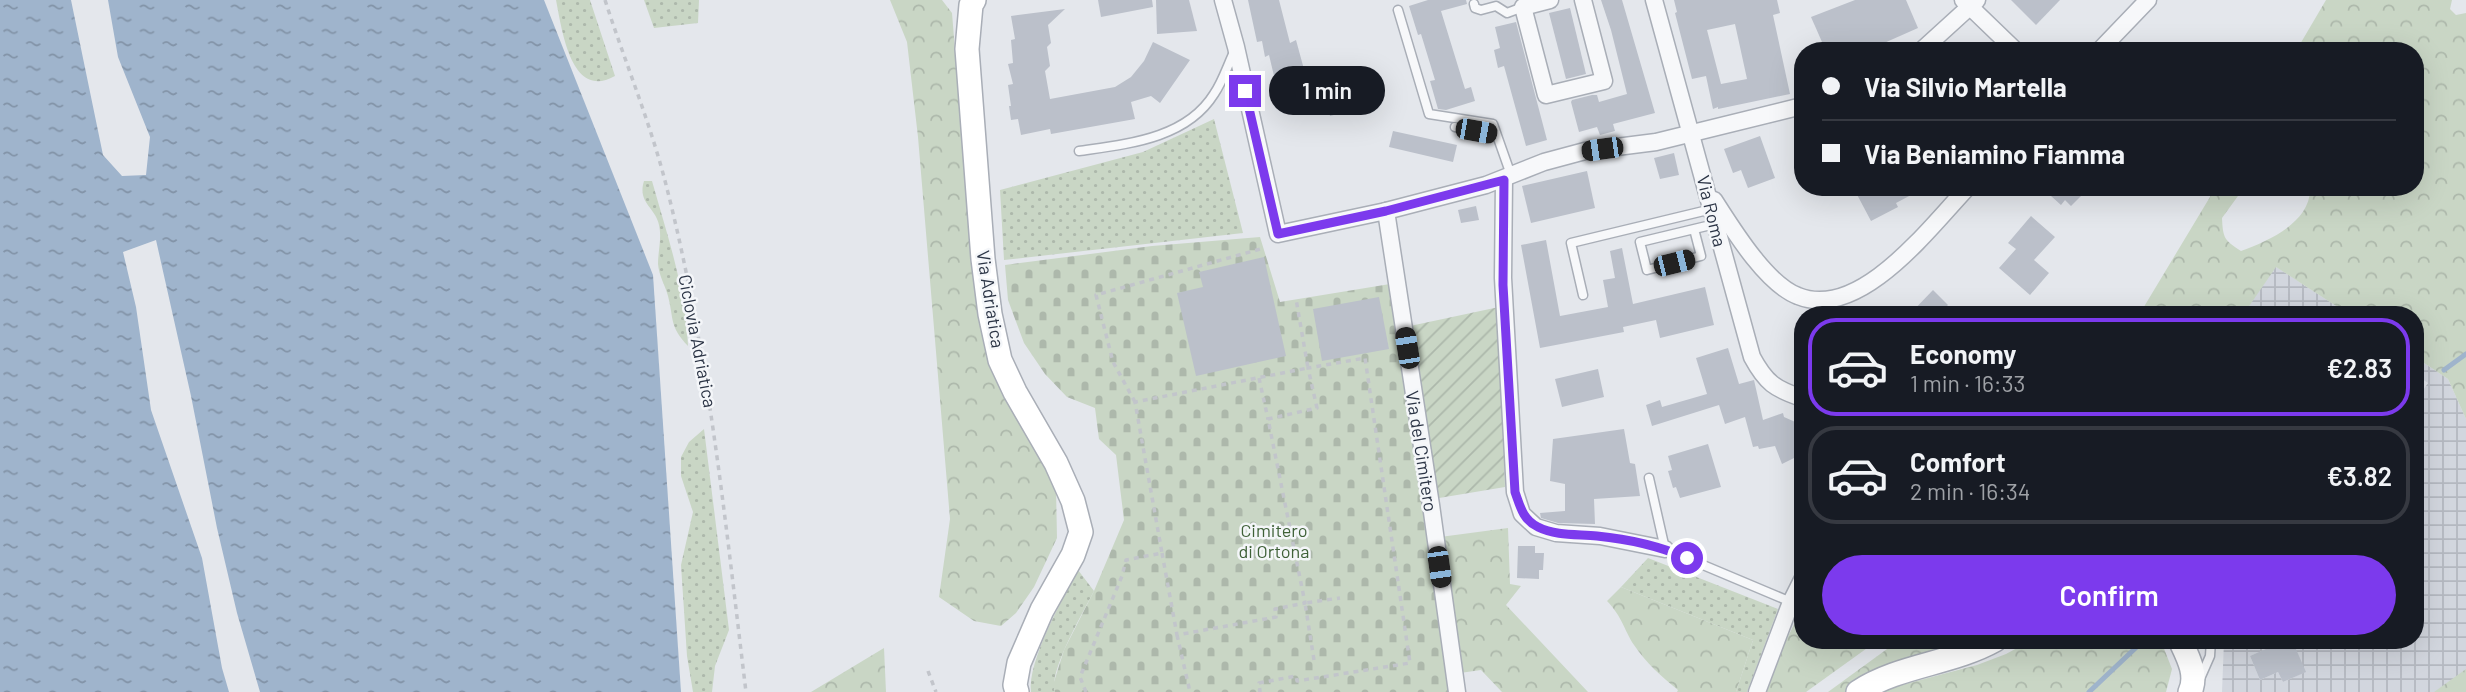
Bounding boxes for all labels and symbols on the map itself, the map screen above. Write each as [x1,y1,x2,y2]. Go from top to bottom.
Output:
callout: 1 min [1270,66,1385,116]
route end [1229,75,1261,107]
car [1454,117,1499,145]
car [1580,136,1625,162]
street label: Via Roma [1693,173,1731,249]
car [1652,248,1697,278]
street label: Via Adriatica [972,249,1010,349]
street label: Ciclovia Adriatica [674,273,722,409]
car [1394,326,1421,370]
street label: Via del Cimitero [1402,389,1442,513]
park label: Cimitero di Ortona [1238,519,1310,562]
route start [1671,542,1703,574]
car [1426,545,1453,589]

